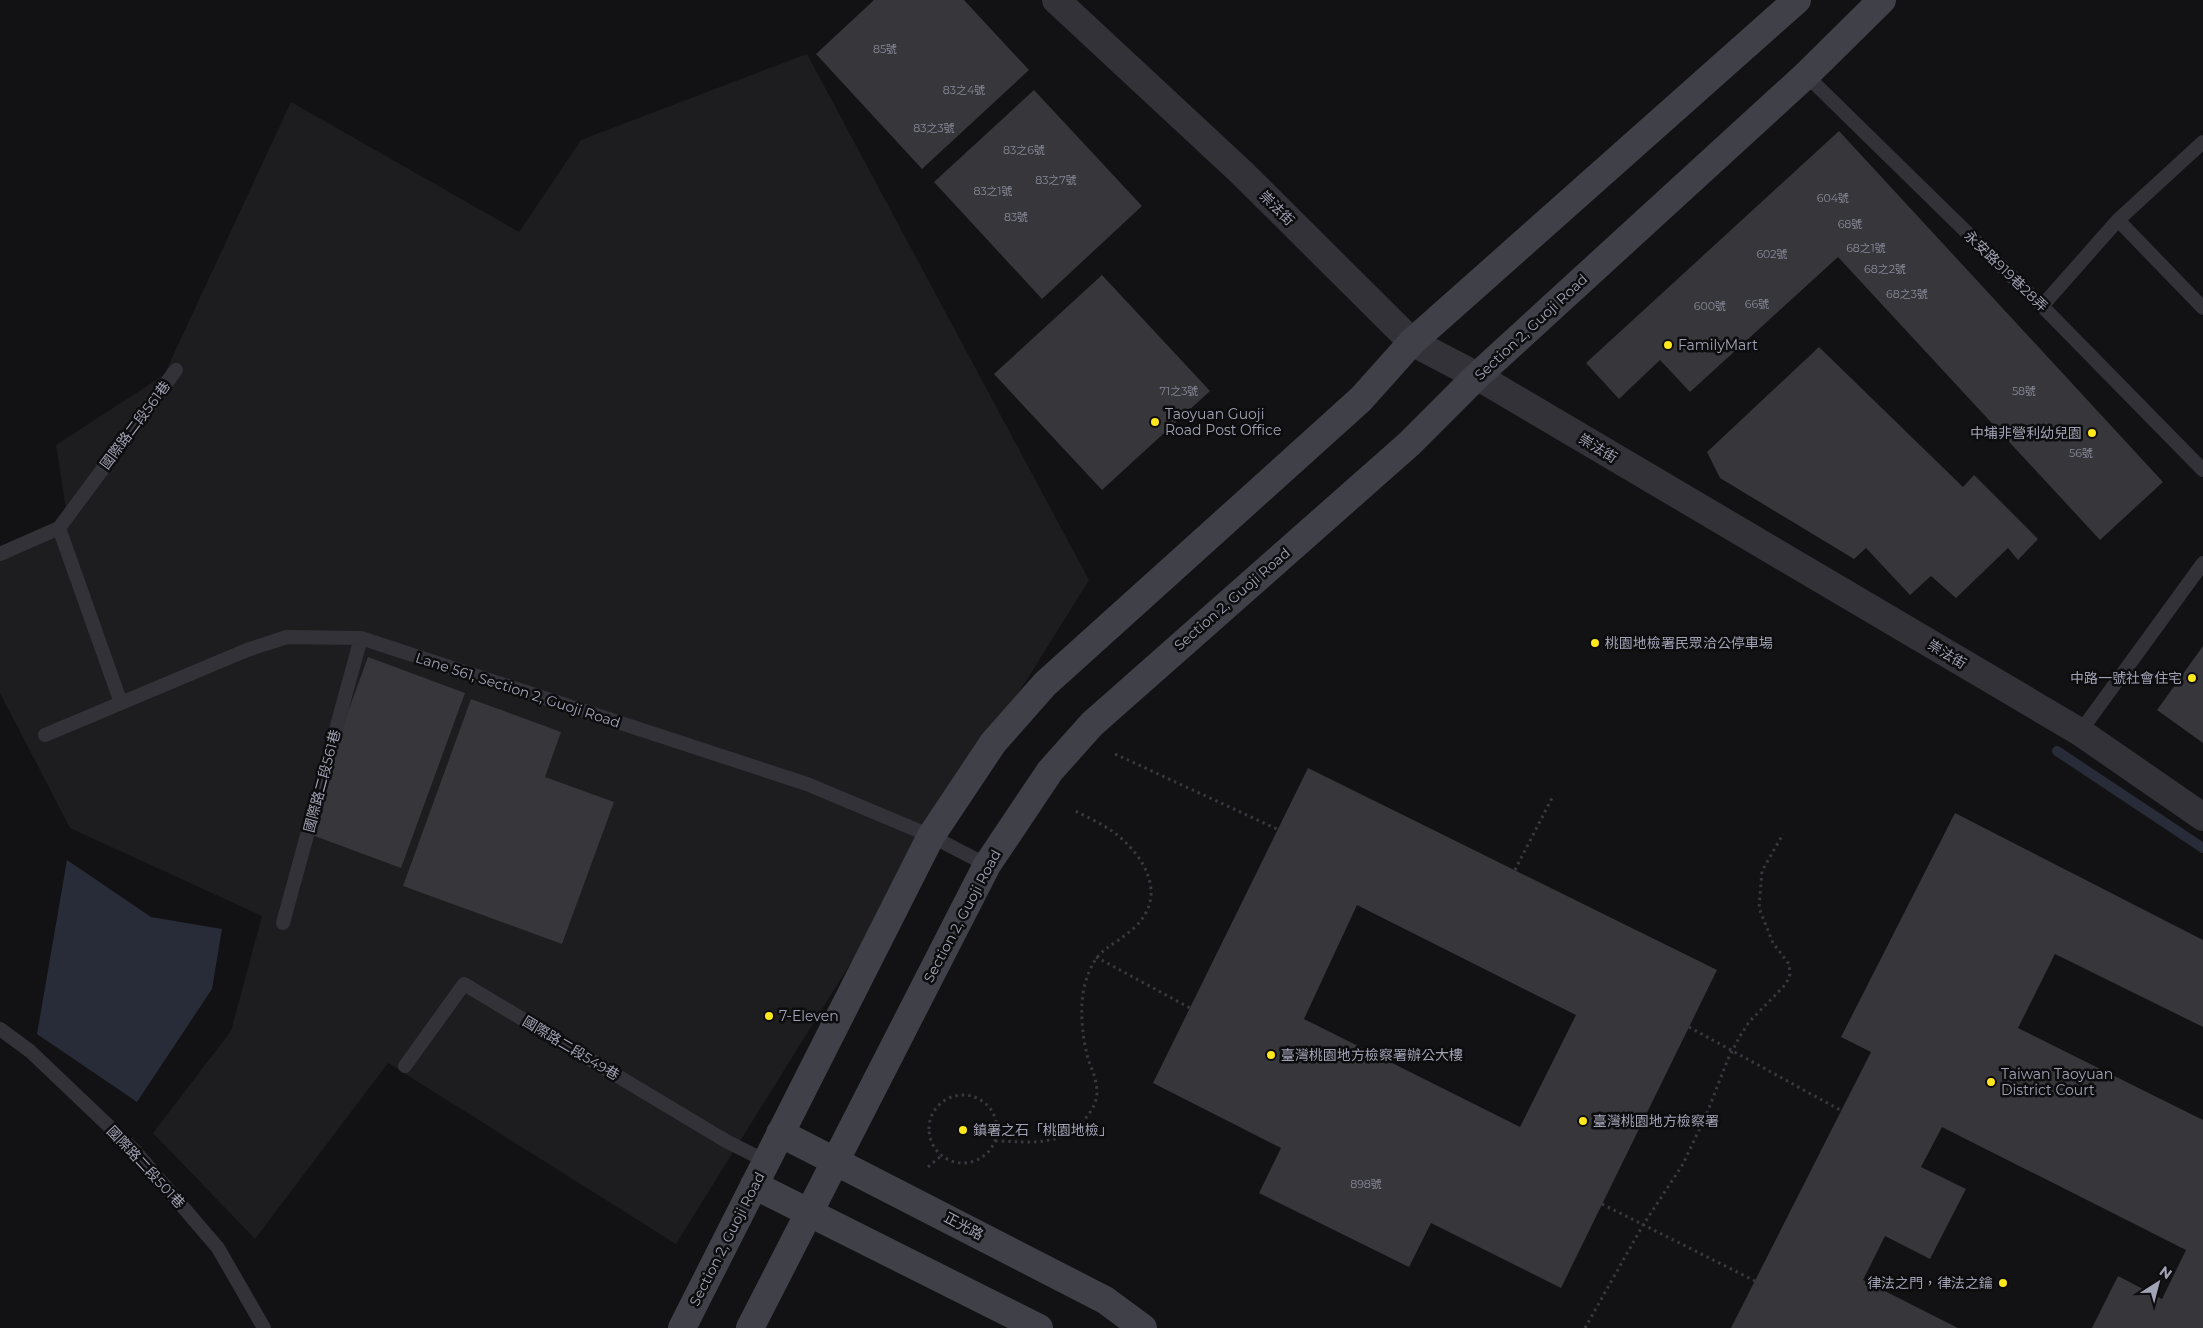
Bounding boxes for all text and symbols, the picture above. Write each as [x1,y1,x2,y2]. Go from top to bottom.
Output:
house number: 85號 [873,42,897,56]
house number: 83之4號 [943,83,985,97]
house number: 83之3號 [913,121,955,135]
house number: 83之6號 [1003,143,1045,157]
house number: 83之7號 [1035,173,1077,187]
house number: 83之1號 [973,184,1013,198]
street label: 崇法街 [1256,187,1298,229]
house number: 604號 [1817,191,1849,205]
house number: 83號 [1004,210,1028,224]
house number: 68號 [1838,217,1862,231]
street label: 永安路919巷28弄 [1961,227,2051,315]
house number: 68之1號 [1846,241,1886,255]
house number: 602號 [1756,247,1788,261]
house number: 68之2號 [1864,262,1906,276]
street label: Section 2, Guoji Road [1471,270,1591,384]
house number: 68之3號 [1886,287,1928,301]
house number: 66號 [1745,297,1769,311]
house number: 600號 [1694,299,1726,313]
place label: FamilyMart [1678,336,1758,354]
marker: FamilyMart [1662,339,1674,351]
street label: 國際路二段561巷 [96,377,174,473]
house number: 71之3號 [1160,384,1198,398]
house number: 58號 [2012,384,2036,398]
place label: Taoyuan Guoji Road Post Office [1165,405,1281,439]
marker: Taoyuan Guoji Road Post Office [1149,416,1161,428]
place label: 中埔非營利幼兒園 [1970,424,2082,442]
marker: 中埔非營利幼兒園 [2086,427,2098,439]
street label: 崇法街 [1575,429,1621,467]
house number: 56號 [2069,446,2093,460]
street label: Section 2, Guoji Road [1170,544,1294,654]
place label: 桃園地檢署民眾洽公停車場 [1605,634,1773,652]
street label: 崇法街 [1924,635,1970,673]
marker: 桃園地檢署民眾洽公停車場 [1589,637,1601,649]
street label: Lane 561, Section 2, Guoji Road [413,648,623,732]
place label: 中路一號社會住宅 [2070,669,2182,687]
marker: 中路一號社會住宅 [2186,672,2198,684]
street label: 國際路二段561巷 [300,728,344,834]
street label: Section 2, Guoji Road [919,846,1005,986]
place label: 7-Eleven [779,1007,839,1025]
marker: 7-Eleven [763,1010,775,1022]
street label: 國際路二段549巷 [519,1012,623,1084]
place label: 臺灣桃園地方檢察署辦公大樓 [1281,1046,1463,1064]
marker: 臺灣桃園地方檢察署辦公大樓 [1265,1049,1277,1061]
place label: Taiwan Taoyuan District Court [2001,1065,2113,1099]
marker: Taiwan Taoyuan District Court [1985,1076,1997,1088]
place label: 臺灣桃園地方檢察署 [1593,1112,1719,1130]
marker: 臺灣桃園地方檢察署 [1577,1115,1589,1127]
place label: 鎮署之石「桃園地檢」 [973,1121,1113,1139]
street label: 國際路二段501巷 [103,1122,189,1212]
marker: 鎮署之石「桃園地檢」 [957,1124,969,1136]
street label: Section 2, Guoji Road [685,1169,769,1309]
house number: 898號 [1350,1177,1382,1191]
street label: 正光路 [941,1208,987,1244]
north arrow [2133,1258,2183,1308]
text: N [2156,1262,2176,1283]
place label: 律法之門，律法之鑰 [1867,1274,1993,1292]
marker: 律法之門，律法之鑰 [1997,1277,2009,1289]

